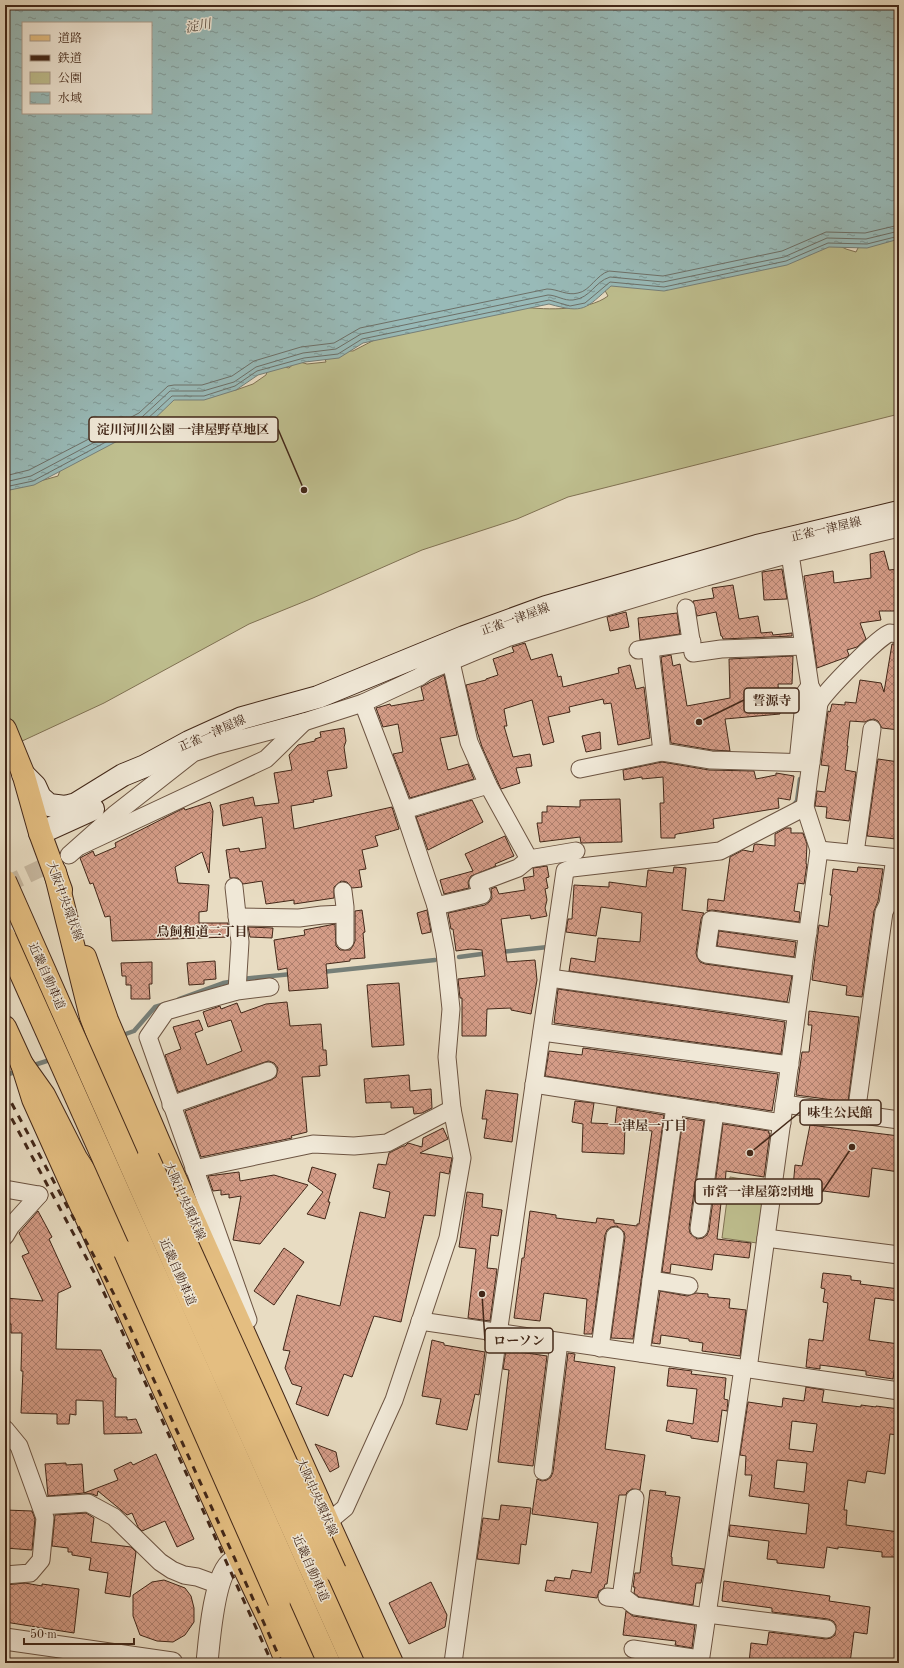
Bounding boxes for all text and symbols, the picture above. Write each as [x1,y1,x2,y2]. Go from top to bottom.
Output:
water label: 淀川 [184,16,214,35]
legend [22,22,152,114]
text: 道路 [58,31,82,45]
text: 鉄道 [57,51,82,65]
text: 公園 [58,72,82,85]
text: 水域 [58,91,82,105]
callout: 淀川河川公園 一津屋野草地区 [89,417,278,442]
text: 淀川河川公園 一津屋野草地区 [97,422,269,437]
street label: 正雀一津屋線 [789,514,863,544]
street label: 正雀一津屋線 [479,600,551,638]
callout: 誓源寺 [744,688,799,713]
text: 誓源寺 [752,693,792,708]
street label: 正雀一津屋線 [176,712,248,754]
street label: 大阪中央環状線 [44,859,86,943]
district label: 鳥飼和道二丁目 [156,924,248,939]
street label: 近畿自動車道 [26,940,68,1012]
callout: 味生公民館 [800,1100,881,1125]
text: 味生公民館 [807,1105,873,1120]
district label: 一津屋一丁目 [609,1119,687,1133]
street label: 大阪中央環状線 [162,1160,208,1242]
callout: 市営一津屋第2団地 [695,1179,822,1204]
text: 市営一津屋第2団地 [702,1184,814,1199]
street label: 近畿自動車道 [157,1236,199,1308]
callout: ローソン [485,1328,553,1353]
text: ローソン [493,1335,545,1348]
street label: 大阪中央環状線 [294,1456,340,1538]
street label: 近畿自動車道 [290,1532,332,1604]
scale bar [24,1620,134,1646]
text: 50 m [30,1628,57,1641]

